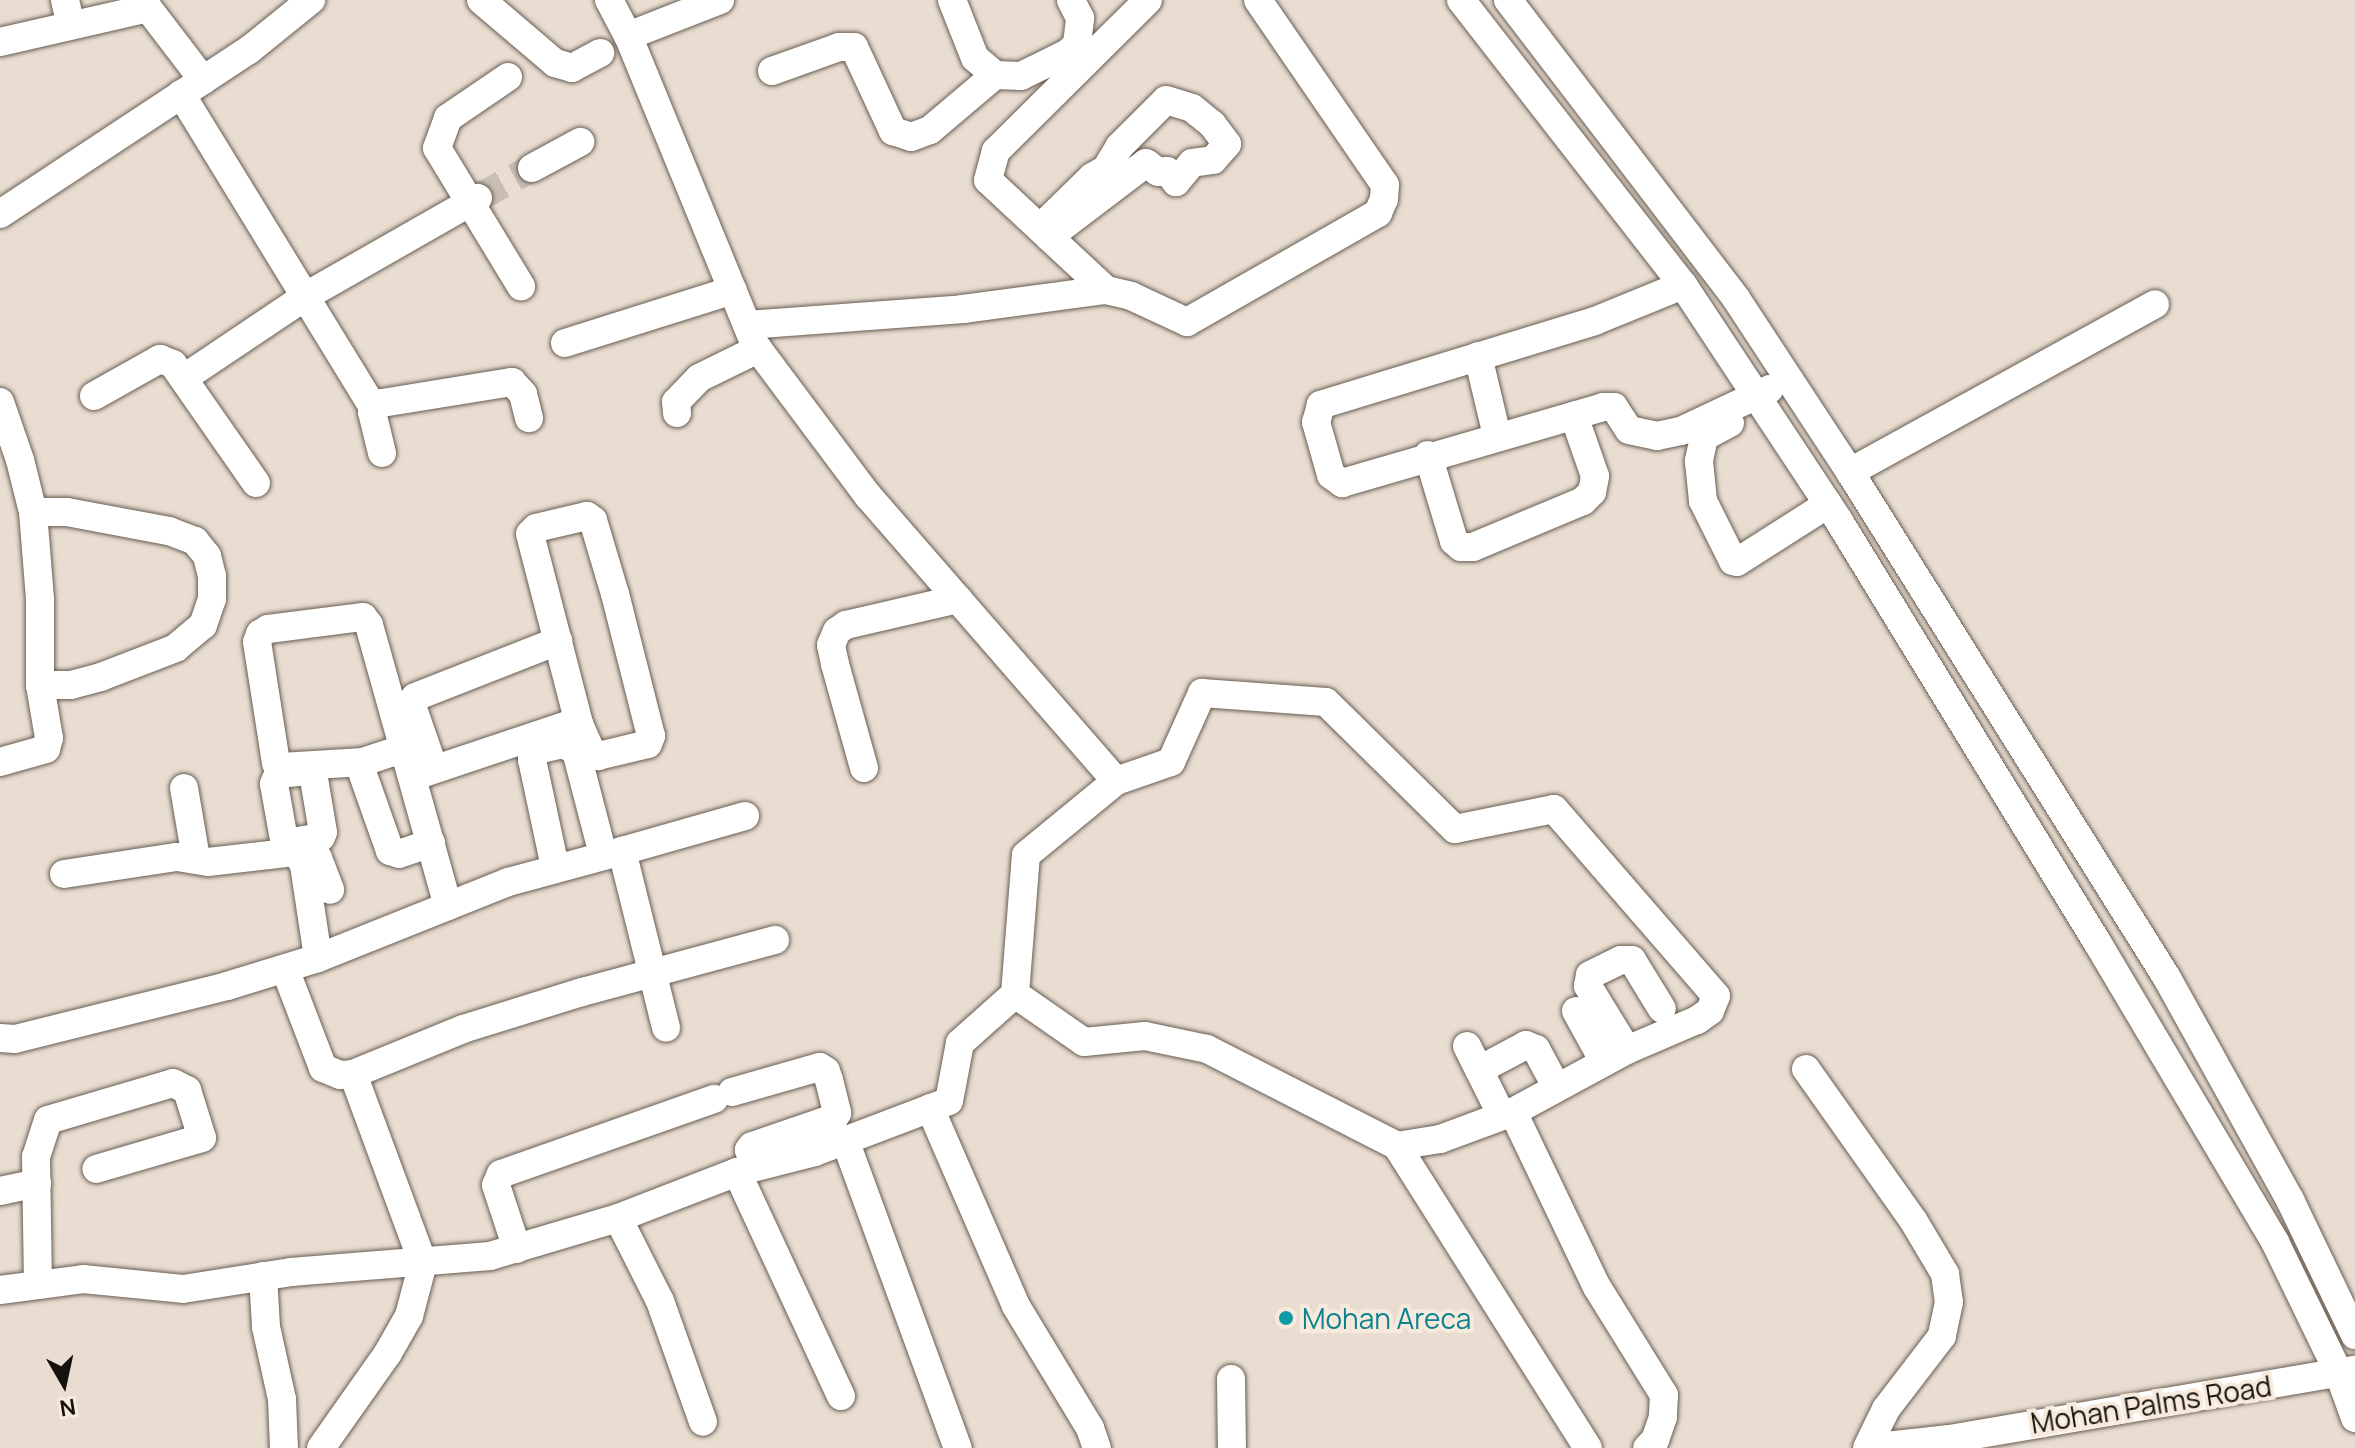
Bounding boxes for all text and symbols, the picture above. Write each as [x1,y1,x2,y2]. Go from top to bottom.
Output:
place label: Mohan Areca [1302,1301,1471,1335]
marker: Mohan Areca [1277,1309,1295,1327]
north arrow [24,1344,104,1424]
street label: Mohan Palms Road [2028,1368,2274,1440]
text: N [58,1392,78,1424]

